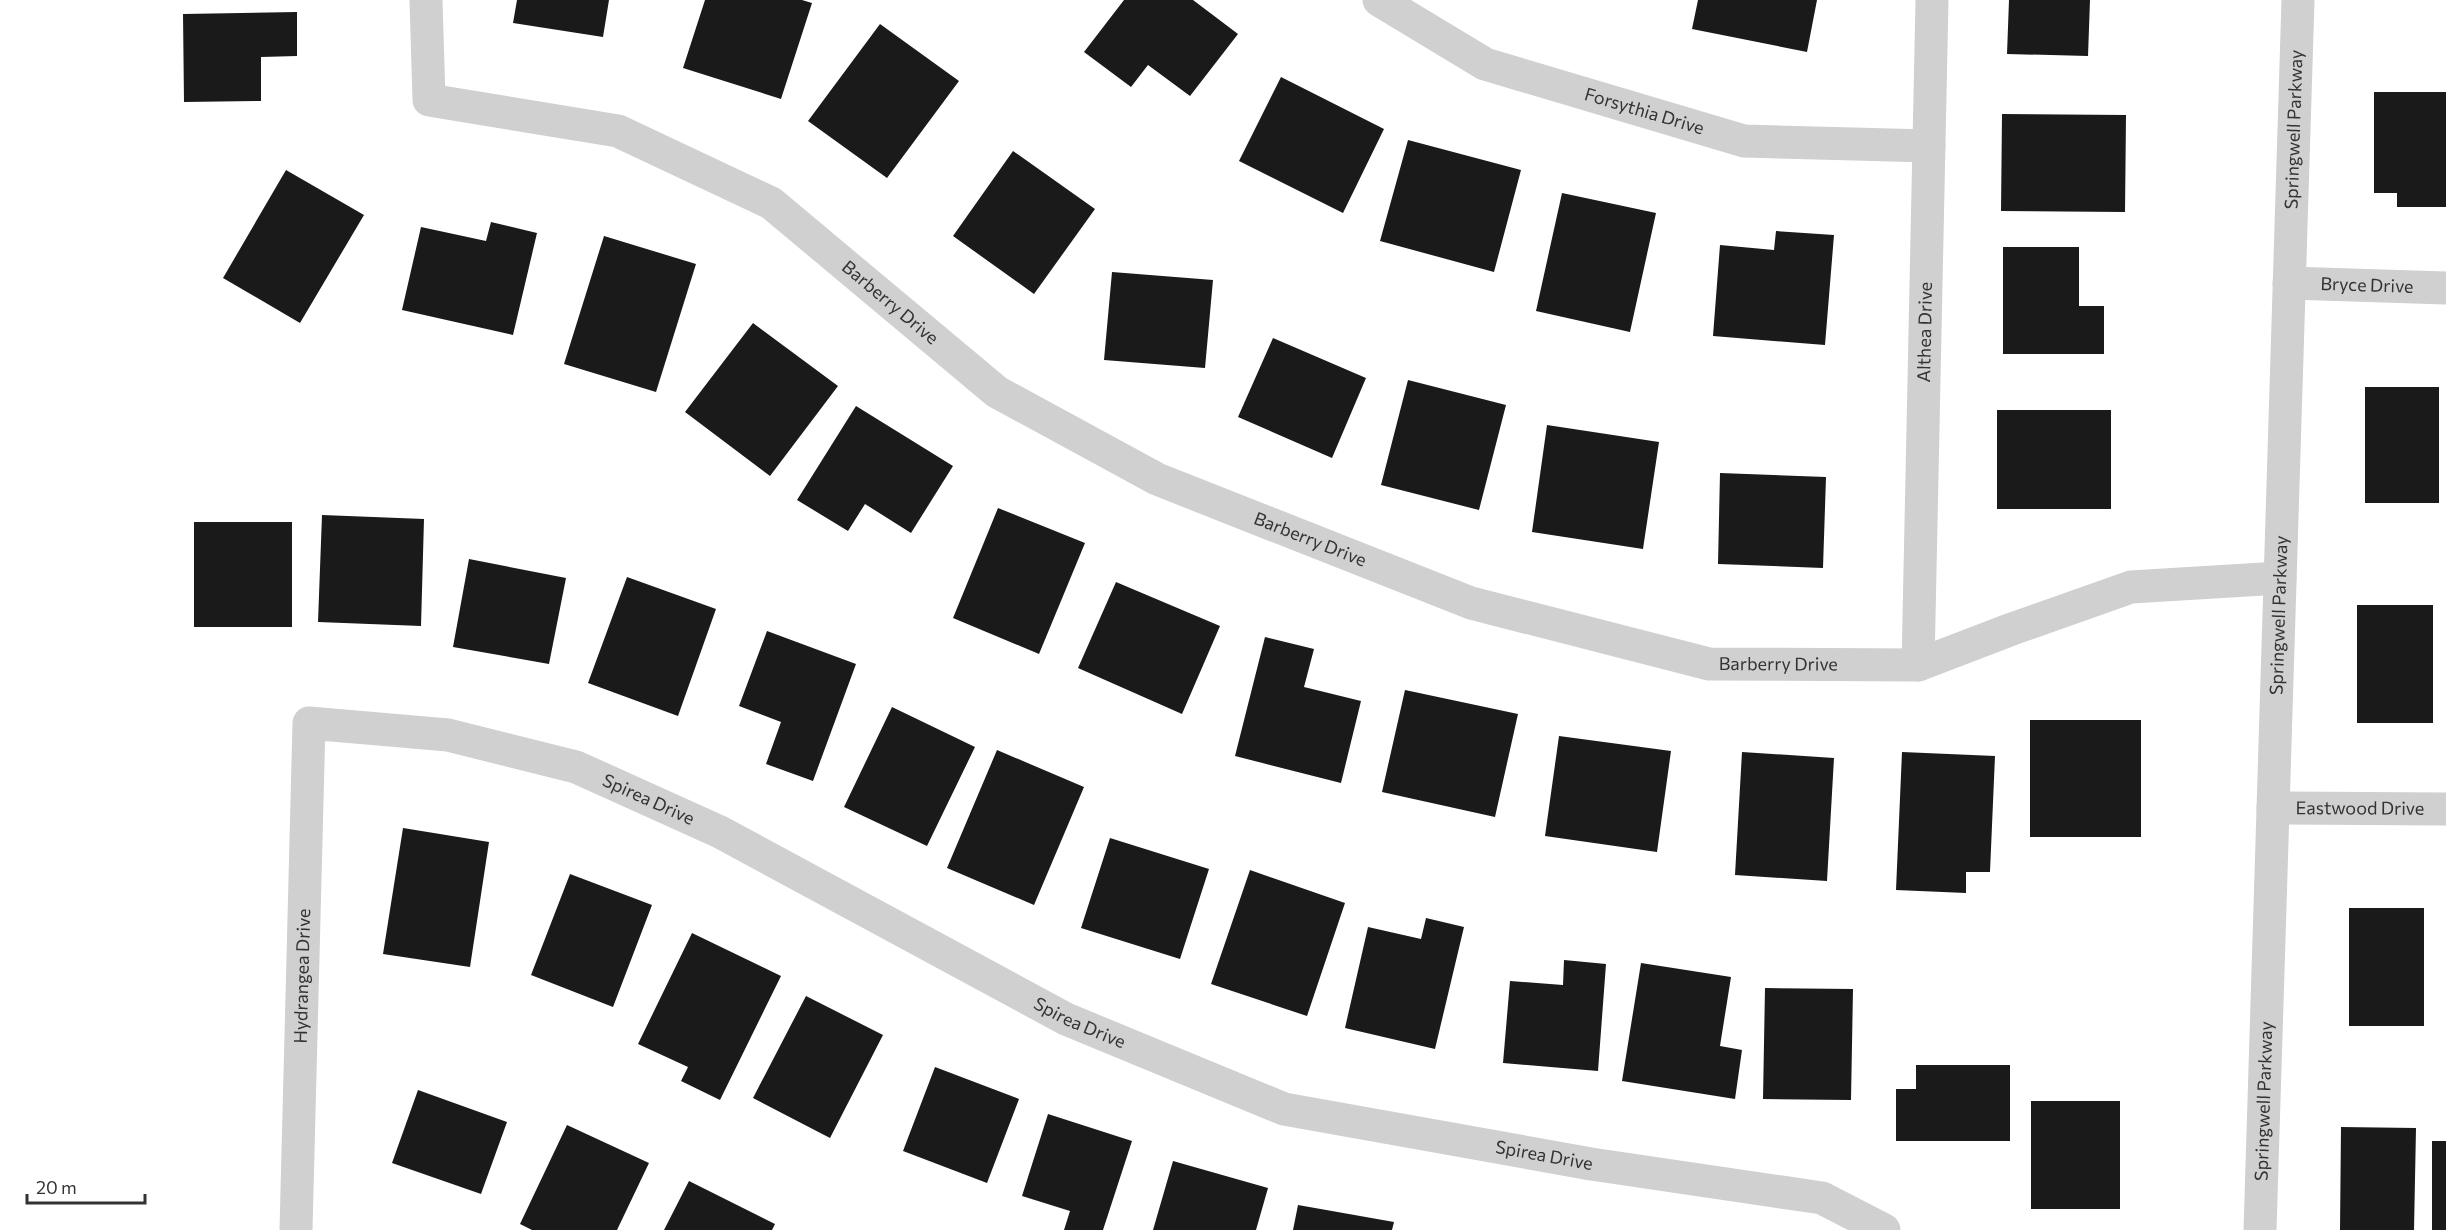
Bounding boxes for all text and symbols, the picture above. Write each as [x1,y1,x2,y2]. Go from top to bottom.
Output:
street label: Springwell Parkway [2280,49,2306,210]
street label: Forsythia Drive [1582,82,1707,139]
street label: Barberry Drive [838,255,944,349]
street label: Bryce Drive [2320,272,2414,297]
street label: Althea Drive [1912,282,1936,383]
street label: Barberry Drive [1251,506,1370,571]
street label: Springwell Parkway [2265,535,2291,695]
street label: Barberry Drive [1719,652,1838,675]
street label: Spirea Drive [599,768,698,829]
street label: Eastwood Drive [2296,796,2424,819]
street label: Hydrangea Drive [289,908,314,1044]
street label: Spirea Drive [1030,992,1129,1052]
street label: Springwell Parkway [2250,1021,2276,1181]
street label: Spirea Drive [1494,1135,1595,1174]
scale bar [27,1167,146,1205]
text: 20 m [36,1176,77,1198]

